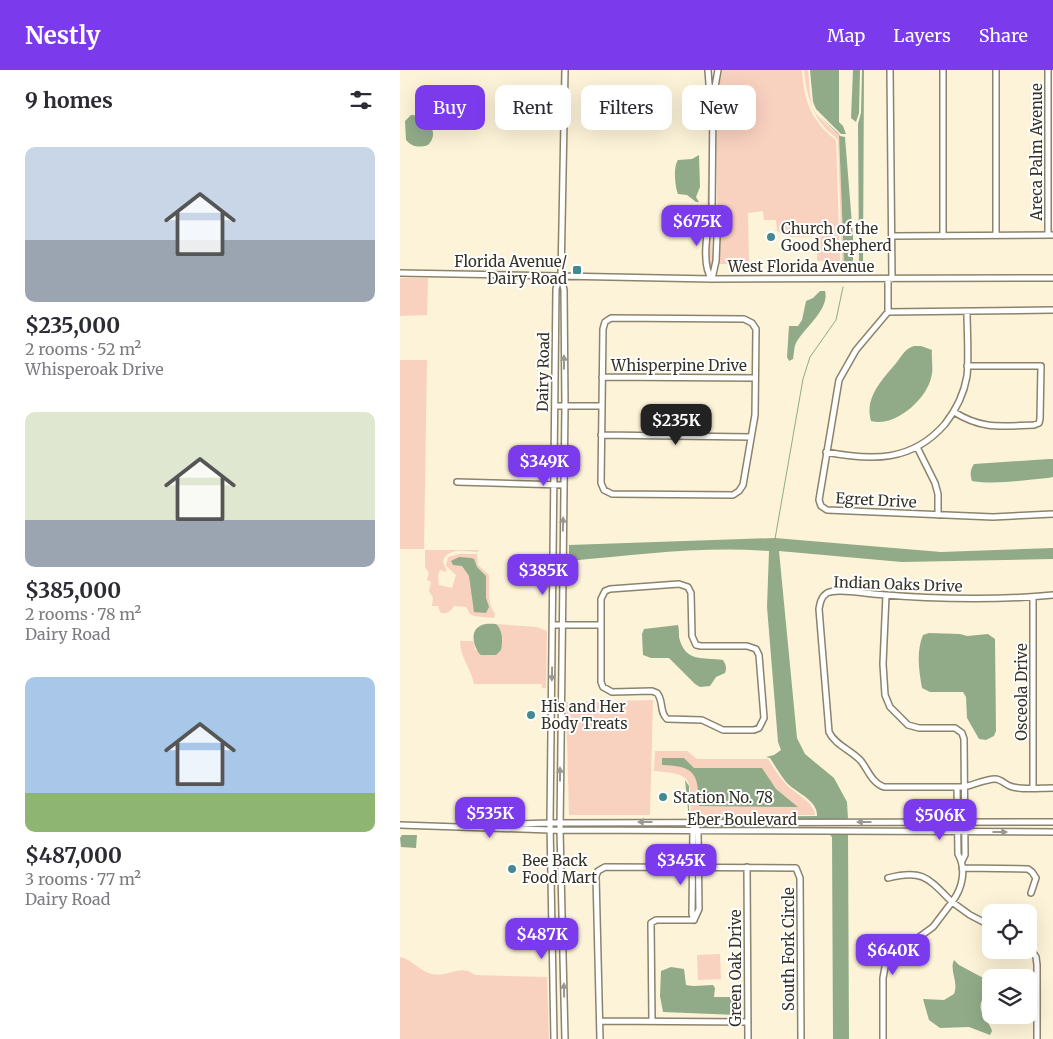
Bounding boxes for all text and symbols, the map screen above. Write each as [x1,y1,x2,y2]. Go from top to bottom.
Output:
text: Nestly [25,20,100,51]
text: Map [827,24,865,47]
text: Layers [893,24,951,47]
text: Share [979,24,1028,47]
street label: Areca Palm Avenue [1027,83,1046,222]
chip: Buy [415,85,485,130]
chip: Rent [495,85,571,130]
chip: Filters [581,85,672,130]
chip: New [682,85,756,130]
icon: filters [347,86,375,114]
text: 9 homes [25,87,113,114]
icon: home [155,179,245,269]
pin: $675K [662,204,732,247]
text: $675K [672,211,722,231]
place label: Church of the Good Shepherd [781,219,892,255]
marker: Church of the Good Shepherd [765,231,777,243]
place label: Florida Avenue/ Dairy Road [454,252,567,288]
street label: West Florida Avenue [727,257,874,276]
marker: Florida Avenue/ Dairy Road [571,264,583,276]
text: $235,000 [25,312,120,339]
street label: Dairy Road [533,332,553,412]
text: 2 rooms · 52 m² [25,339,141,359]
one-way arrow [560,354,568,370]
street label: Whisperpine Drive [610,356,747,375]
text: Whisperoak Drive [25,359,164,379]
pin: $235K [641,404,711,446]
text: $235K [652,410,700,430]
icon: home [155,444,245,534]
pin: $349K [509,444,579,487]
text: $349K [519,451,569,471]
street label: Egret Drive [835,488,917,512]
one-way arrow [559,516,567,532]
pin: $385K [508,554,578,596]
text: $385K [518,560,568,580]
street label: Indian Oaks Drive [833,572,963,596]
text: $385,000 [25,577,121,604]
text: 2 rooms · 78 m² [25,604,141,624]
text: Dairy Road [25,624,110,644]
street label: Osceola Drive [1012,643,1031,741]
one-way arrow [548,666,556,682]
place label: His and Her Body Treats [541,697,628,733]
icon: home [155,709,245,799]
marker: His and Her Body Treats [525,709,537,721]
one-way arrow [556,766,564,782]
place label: Station No. 78 [673,788,773,807]
marker: Station No. 78 [657,791,669,803]
pin: $535K [455,796,525,839]
pin: $506K [905,798,975,841]
text: $535K [466,803,514,823]
text: $506K [915,805,965,825]
street label: Eber Boulevard [687,810,797,829]
one-way arrow [637,818,653,826]
one-way arrow [855,818,871,826]
one-way arrow [993,828,1009,836]
text: $487,000 [25,842,122,869]
pin: $345K [646,844,716,886]
text: $345K [656,850,706,870]
place label: Bee Back Food Mart [522,851,597,887]
marker: Bee Back Food Mart [506,863,518,875]
text: 3 rooms · 77 m² [25,869,141,889]
street label: South Fork Circle [779,887,798,1011]
text: Dairy Road [25,889,110,909]
map controls [982,904,1037,1024]
button: locate [982,904,1037,959]
street label: Green Oak Drive [726,909,745,1027]
pin: $487K [507,918,577,960]
text: $487K [516,924,568,944]
pin: $640K [858,934,928,976]
text: $640K [867,940,919,960]
button: layers [982,969,1037,1024]
one-way arrow [559,982,567,998]

